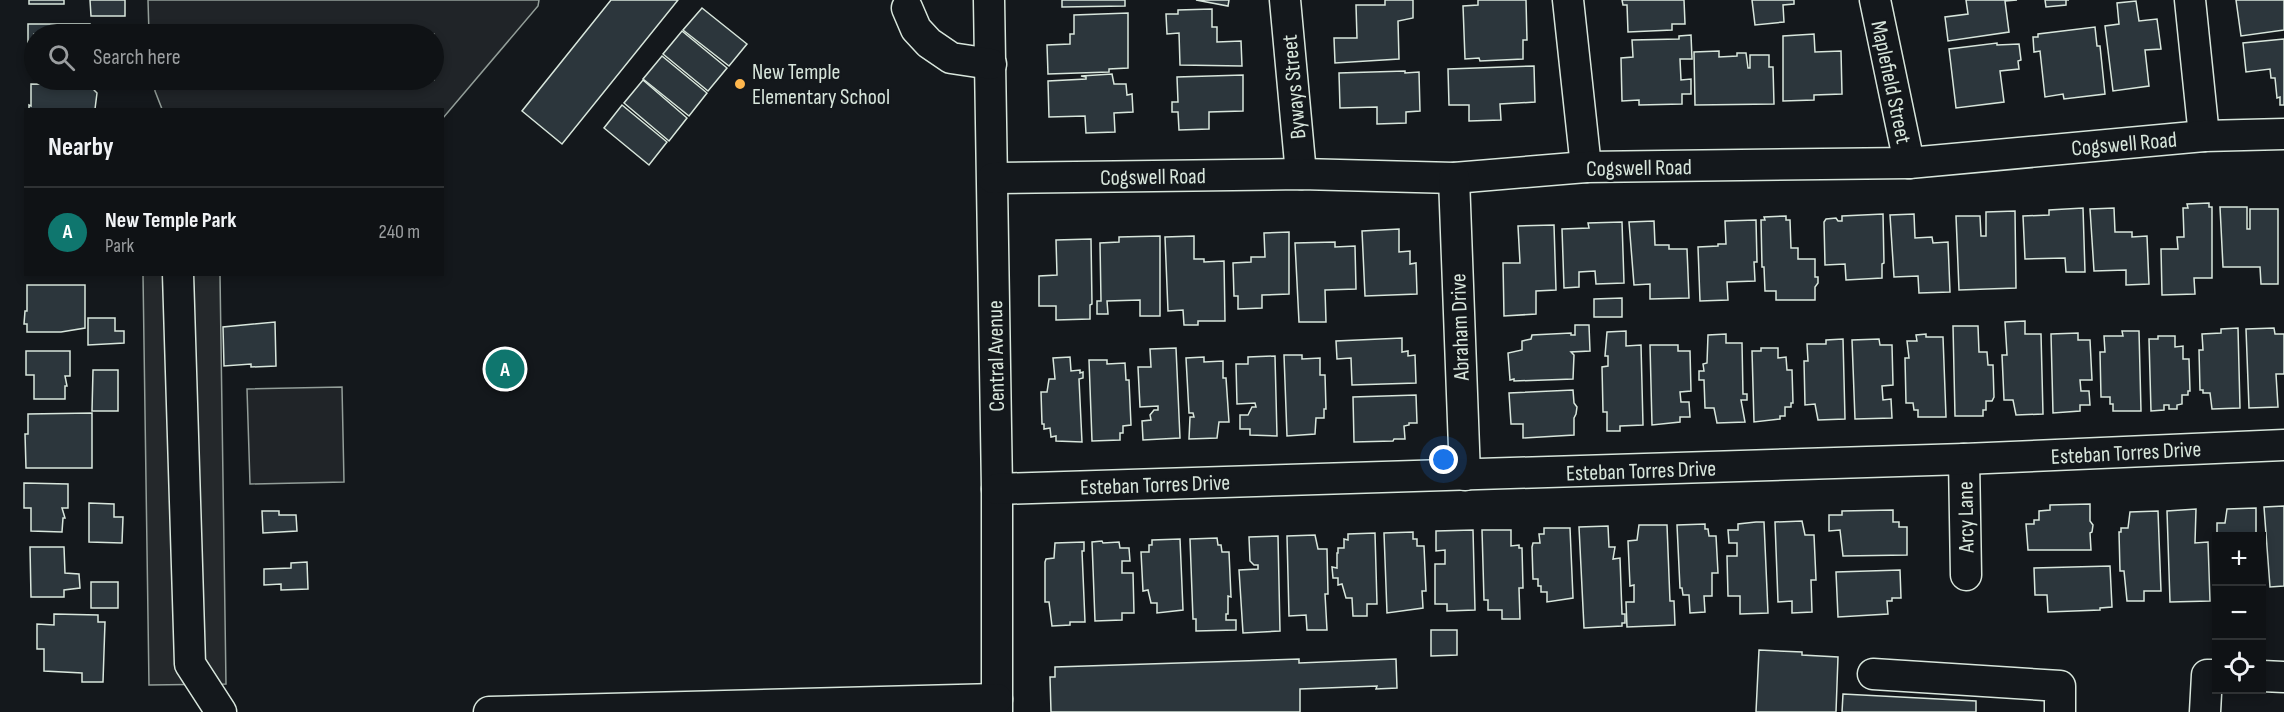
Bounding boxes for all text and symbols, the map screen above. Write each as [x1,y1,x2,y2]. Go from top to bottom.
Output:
street label: Maplefield Street [1864,18,1917,147]
search box [24,24,444,90]
street label: Byways Street [1276,33,1313,140]
icon: search [45,41,78,74]
text: Search here [93,44,180,71]
place label: New Temple Elementary School [752,59,890,111]
marker: New Temple Elementary School [733,77,747,91]
street label: Cogswell Road [2070,126,2178,163]
text: Nearby [48,132,114,163]
street label: Cogswell Road [1586,154,1692,183]
street label: Cogswell Road [1100,163,1206,192]
text: New Temple Park [105,207,237,234]
text: A [63,220,72,244]
text: 240 m [379,220,420,244]
text: Park [105,234,134,258]
street label: Abraham Drive [1445,273,1476,382]
street label: Central Avenue [982,300,1011,412]
pin: A [486,346,524,392]
street label: Esteban Torres Drive [2050,436,2202,471]
your location [1429,445,1458,474]
street label: Esteban Torres Drive [1565,455,1717,488]
street label: Esteban Torres Drive [1079,469,1231,502]
street label: Arcy Lane [1952,481,1981,554]
map controls [2212,532,2266,694]
button: + [2212,532,2266,586]
button: − [2212,586,2266,640]
button: locate [2212,640,2266,694]

